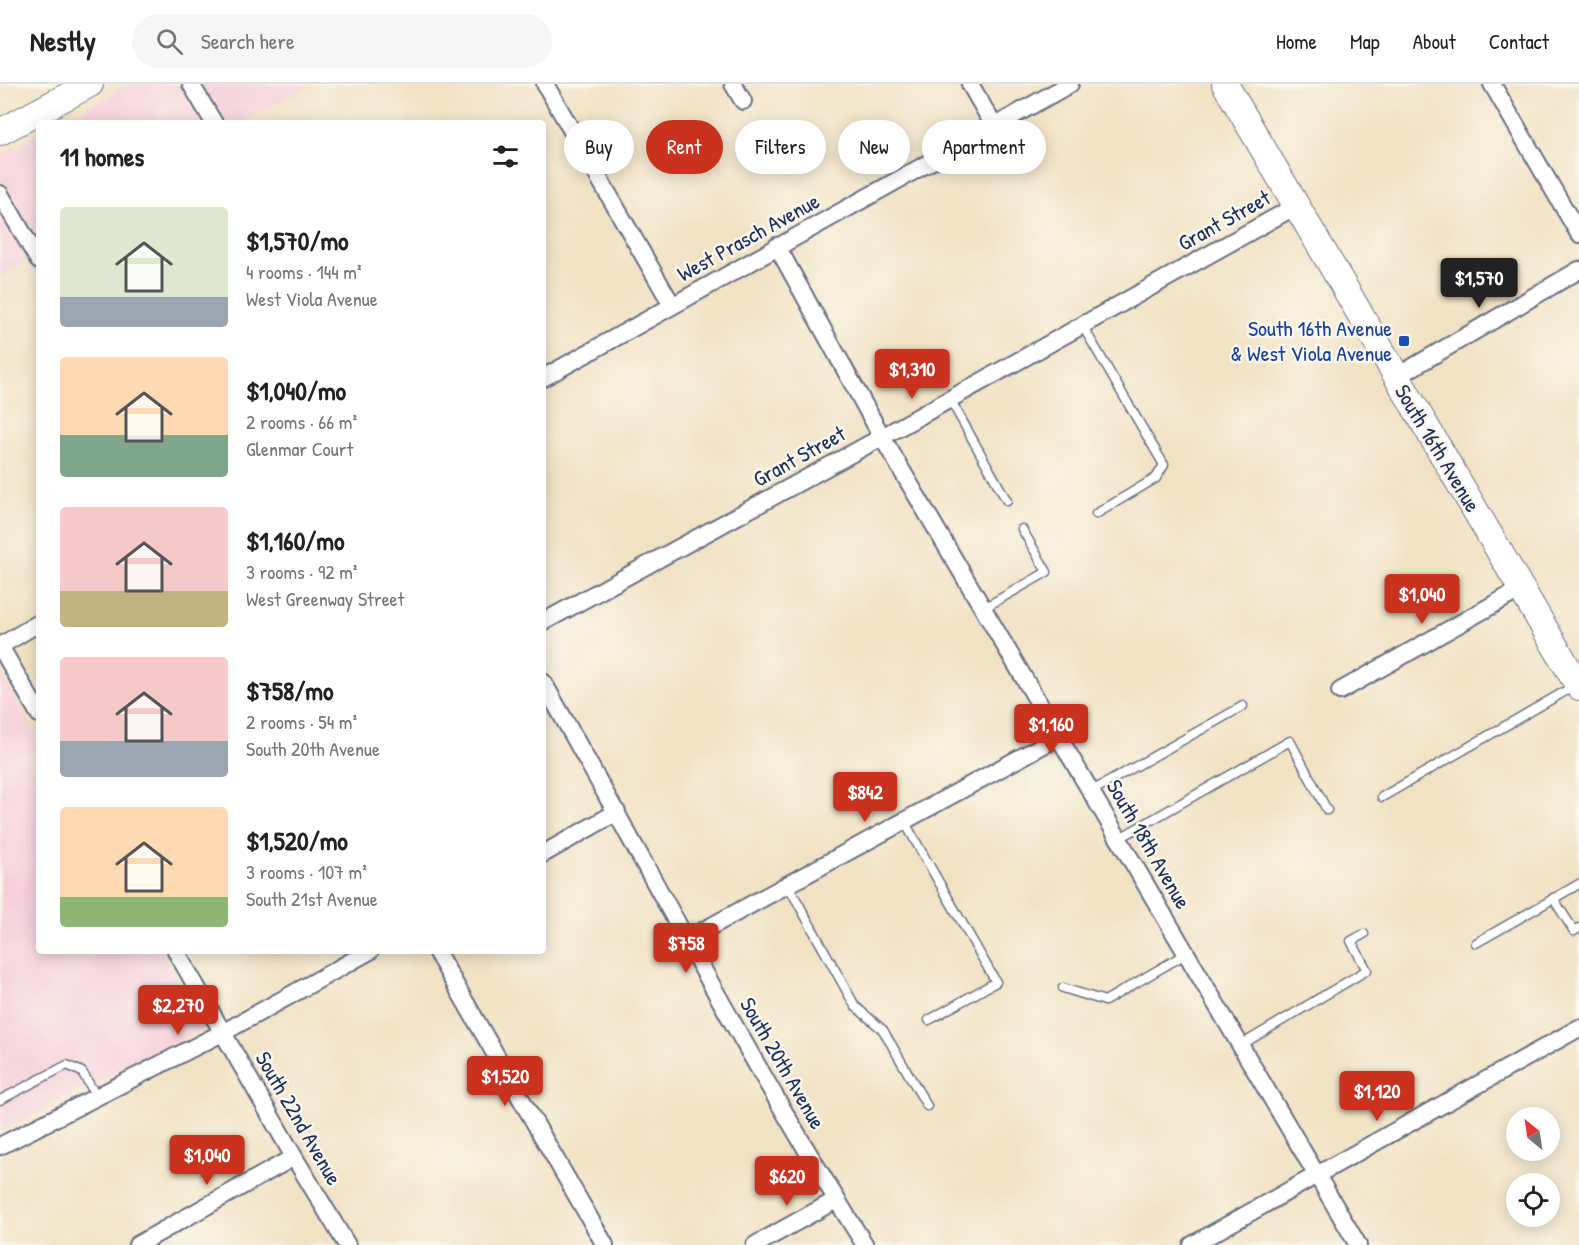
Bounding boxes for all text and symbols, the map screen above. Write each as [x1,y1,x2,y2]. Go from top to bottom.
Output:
search box [132,14,552,68]
text: Nestly [30,22,96,60]
icon: search [153,25,186,58]
text: Search here [201,26,295,56]
text: Home [1276,27,1317,56]
text: Map [1350,27,1380,56]
text: About [1413,27,1456,56]
text: Contact [1489,27,1549,56]
chip: Buy [564,120,634,174]
chip: Rent [646,120,723,174]
chip: Filters [735,120,826,174]
chip: New [838,120,910,174]
chip: Apartment [922,120,1046,174]
text: 11 homes [60,139,144,174]
icon: filters [489,140,522,173]
street label: Grant Street [1172,182,1276,258]
street label: West Prasch Avenue [672,185,825,288]
text: $1,570/mo [246,223,349,258]
icon: home [108,231,180,303]
text: 4 rooms · 144 m² [246,258,361,285]
pin: $1,570 [1430,258,1528,309]
text: $1,570 [1455,264,1503,291]
text: West Viola Avenue [246,285,378,312]
place label: South 16th Avenue & West Viola Avenue [1230,313,1392,368]
marker: South 16th Avenue & West Viola Avenue [1397,334,1411,348]
pin: $1,310 [863,349,961,400]
text: $1,310 [889,355,935,382]
text: $1,040/mo [246,373,346,408]
street label: South 16th Avenue [1388,379,1488,518]
icon: home [108,381,180,453]
text: 2 rooms · 66 m² [246,408,357,435]
street label: Grant Street [747,418,851,494]
text: Glenmar Court [246,435,353,462]
text: $1,160/mo [246,523,345,558]
icon: home [108,531,180,603]
text: 3 rooms · 92 m² [246,558,357,585]
pin: $1,040 [1373,574,1471,625]
text: $1,040 [1399,580,1445,607]
text: West Greenway Street [246,585,404,612]
text: $758/mo [246,673,333,708]
icon: home [108,681,180,753]
pin: $1,160 [1002,704,1100,755]
text: 2 rooms · 54 m² [246,708,357,735]
text: $1,160 [1028,710,1074,737]
text: South 20th Avenue [246,735,380,762]
pin: $842 [829,772,901,823]
street label: South 18th Avenue [1100,774,1198,914]
text: $842 [847,778,883,805]
text: $1,520/mo [246,823,348,858]
icon: home [108,831,180,903]
text: 3 rooms · 107 m² [246,858,367,885]
text: South 21st Avenue [246,885,378,912]
pin: $758 [650,923,722,974]
text: $758 [667,929,705,956]
pin: $2,270 [129,985,227,1036]
text: $2,270 [152,991,204,1018]
street label: South 20th Avenue [733,992,833,1135]
street label: South 22nd Avenue [249,1046,350,1190]
pin: $1,520 [456,1056,554,1107]
text: $1,520 [481,1062,529,1089]
pin: $1,120 [1328,1071,1426,1122]
text: $1,120 [1353,1077,1401,1104]
north arrow [1506,1107,1560,1161]
map controls [1506,1107,1560,1227]
pin: $1,040 [158,1135,256,1186]
text: $1,040 [184,1141,230,1168]
pin: $620 [751,1156,823,1207]
text: $620 [769,1162,805,1189]
button: locate [1506,1173,1560,1227]

